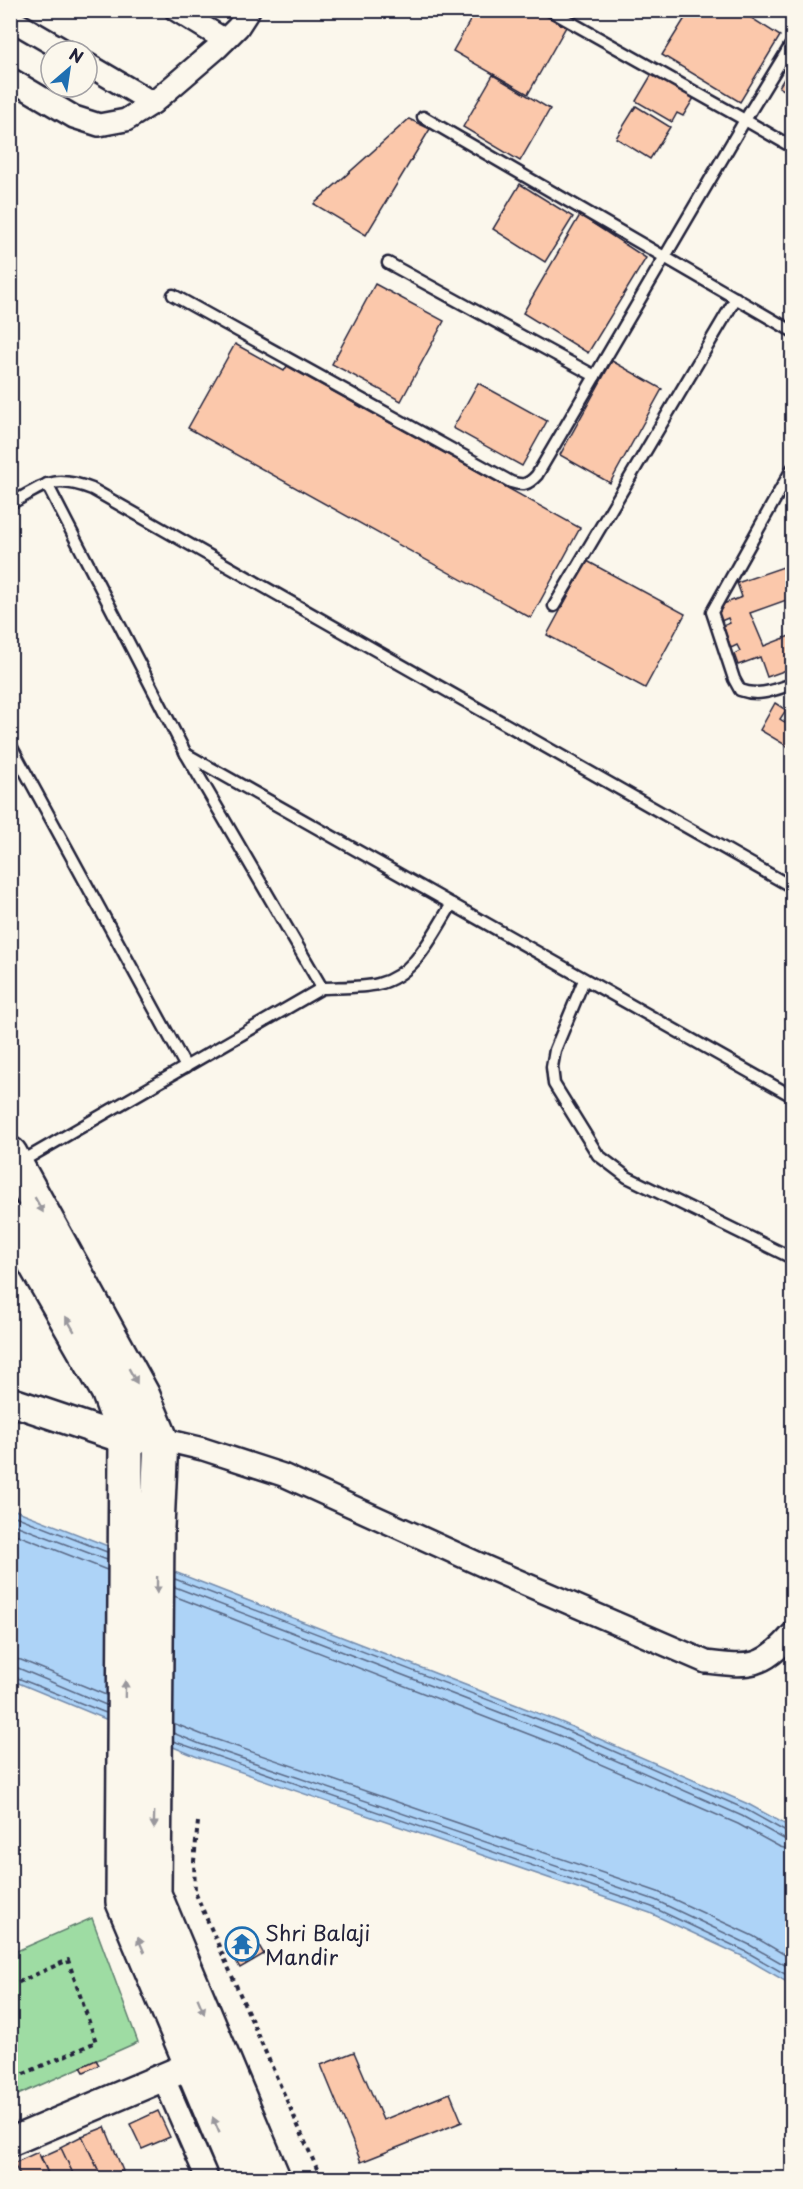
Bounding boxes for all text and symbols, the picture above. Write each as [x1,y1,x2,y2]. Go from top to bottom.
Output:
north arrow [39,39,99,99]
text: N [65,41,88,69]
one-way arrow [34,1197,44,1214]
one-way arrow [65,1315,75,1332]
one-way arrow [128,1368,138,1385]
one-way arrow [152,1576,162,1595]
one-way arrow [120,1679,130,1698]
one-way arrow [149,1811,159,1830]
place label: Shri Balaji Mandir [265,1916,370,1972]
temple icon: Shri Balaji Mandir [224,1926,260,1962]
one-way arrow [136,1935,146,1953]
one-way arrow [196,1997,205,2014]
one-way arrow [211,2115,221,2133]

